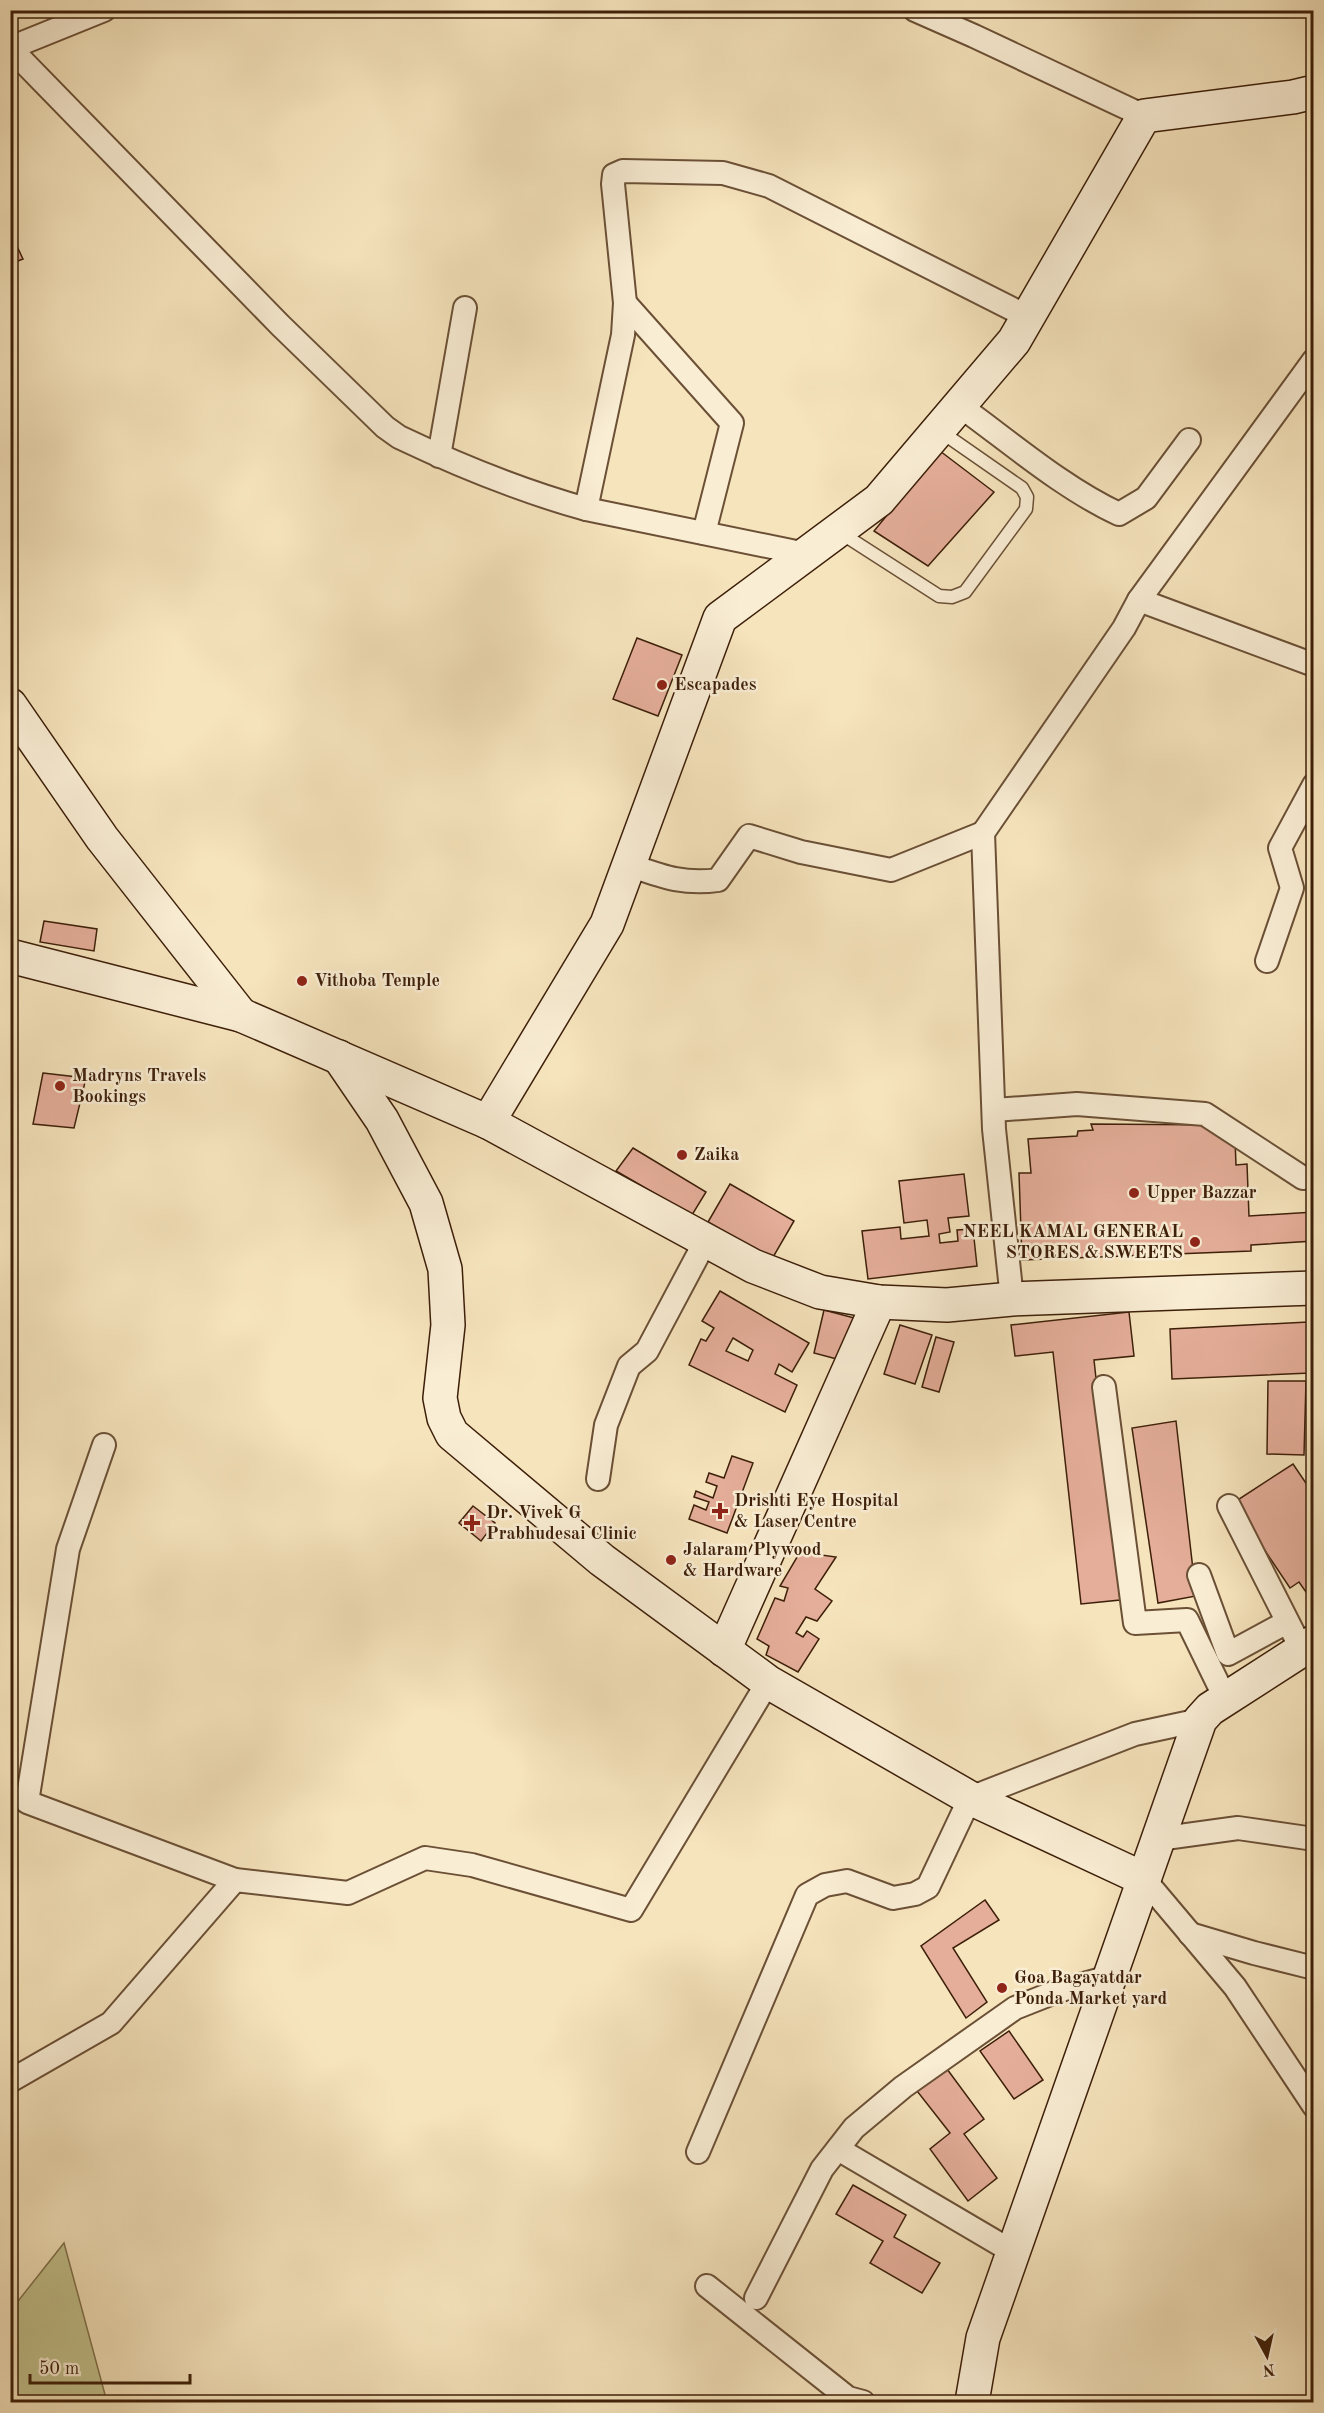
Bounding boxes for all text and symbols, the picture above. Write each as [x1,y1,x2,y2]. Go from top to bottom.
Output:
place label: Escapades [674,676,757,694]
marker: Escapades [655,678,669,692]
place label: Vithoba Temple [314,972,440,990]
marker: Vithoba Temple [295,974,309,988]
place label: Madryns Travels Bookings [72,1067,206,1106]
marker: Madryns Travels Bookings [53,1079,67,1093]
place label: Zaika [694,1146,739,1164]
marker: Zaika [675,1148,689,1162]
place label: Upper Bazzar [1146,1184,1257,1202]
marker: Upper Bazzar [1127,1186,1141,1200]
place label: NEEL KAMAL GENERAL STORES & SWEETS [963,1223,1183,1262]
marker: NEEL KAMAL GENERAL STORES & SWEETS [1188,1235,1202,1249]
place label: Drishti Eye Hospital & Laser Centre [734,1492,899,1531]
marker: Drishti Eye Hospital & Laser Centre [711,1502,729,1520]
place label: Dr. Vivek G Prabhudesai Clinic [486,1504,637,1543]
marker: Dr. Vivek G Prabhudesai Clinic [463,1514,481,1532]
place label: Jalaram Plywood & Hardware [683,1541,822,1580]
marker: Jalaram Plywood & Hardware [664,1553,678,1567]
place label: Goa Bagayatdar Ponda Market yard [1014,1969,1167,2008]
marker: Goa Bagayatdar Ponda Market yard [995,1981,1009,1995]
north arrow [1237,2326,1297,2386]
scale bar [30,2347,190,2385]
text: 50 m [39,2360,79,2378]
text: N [1261,2360,1276,2378]

